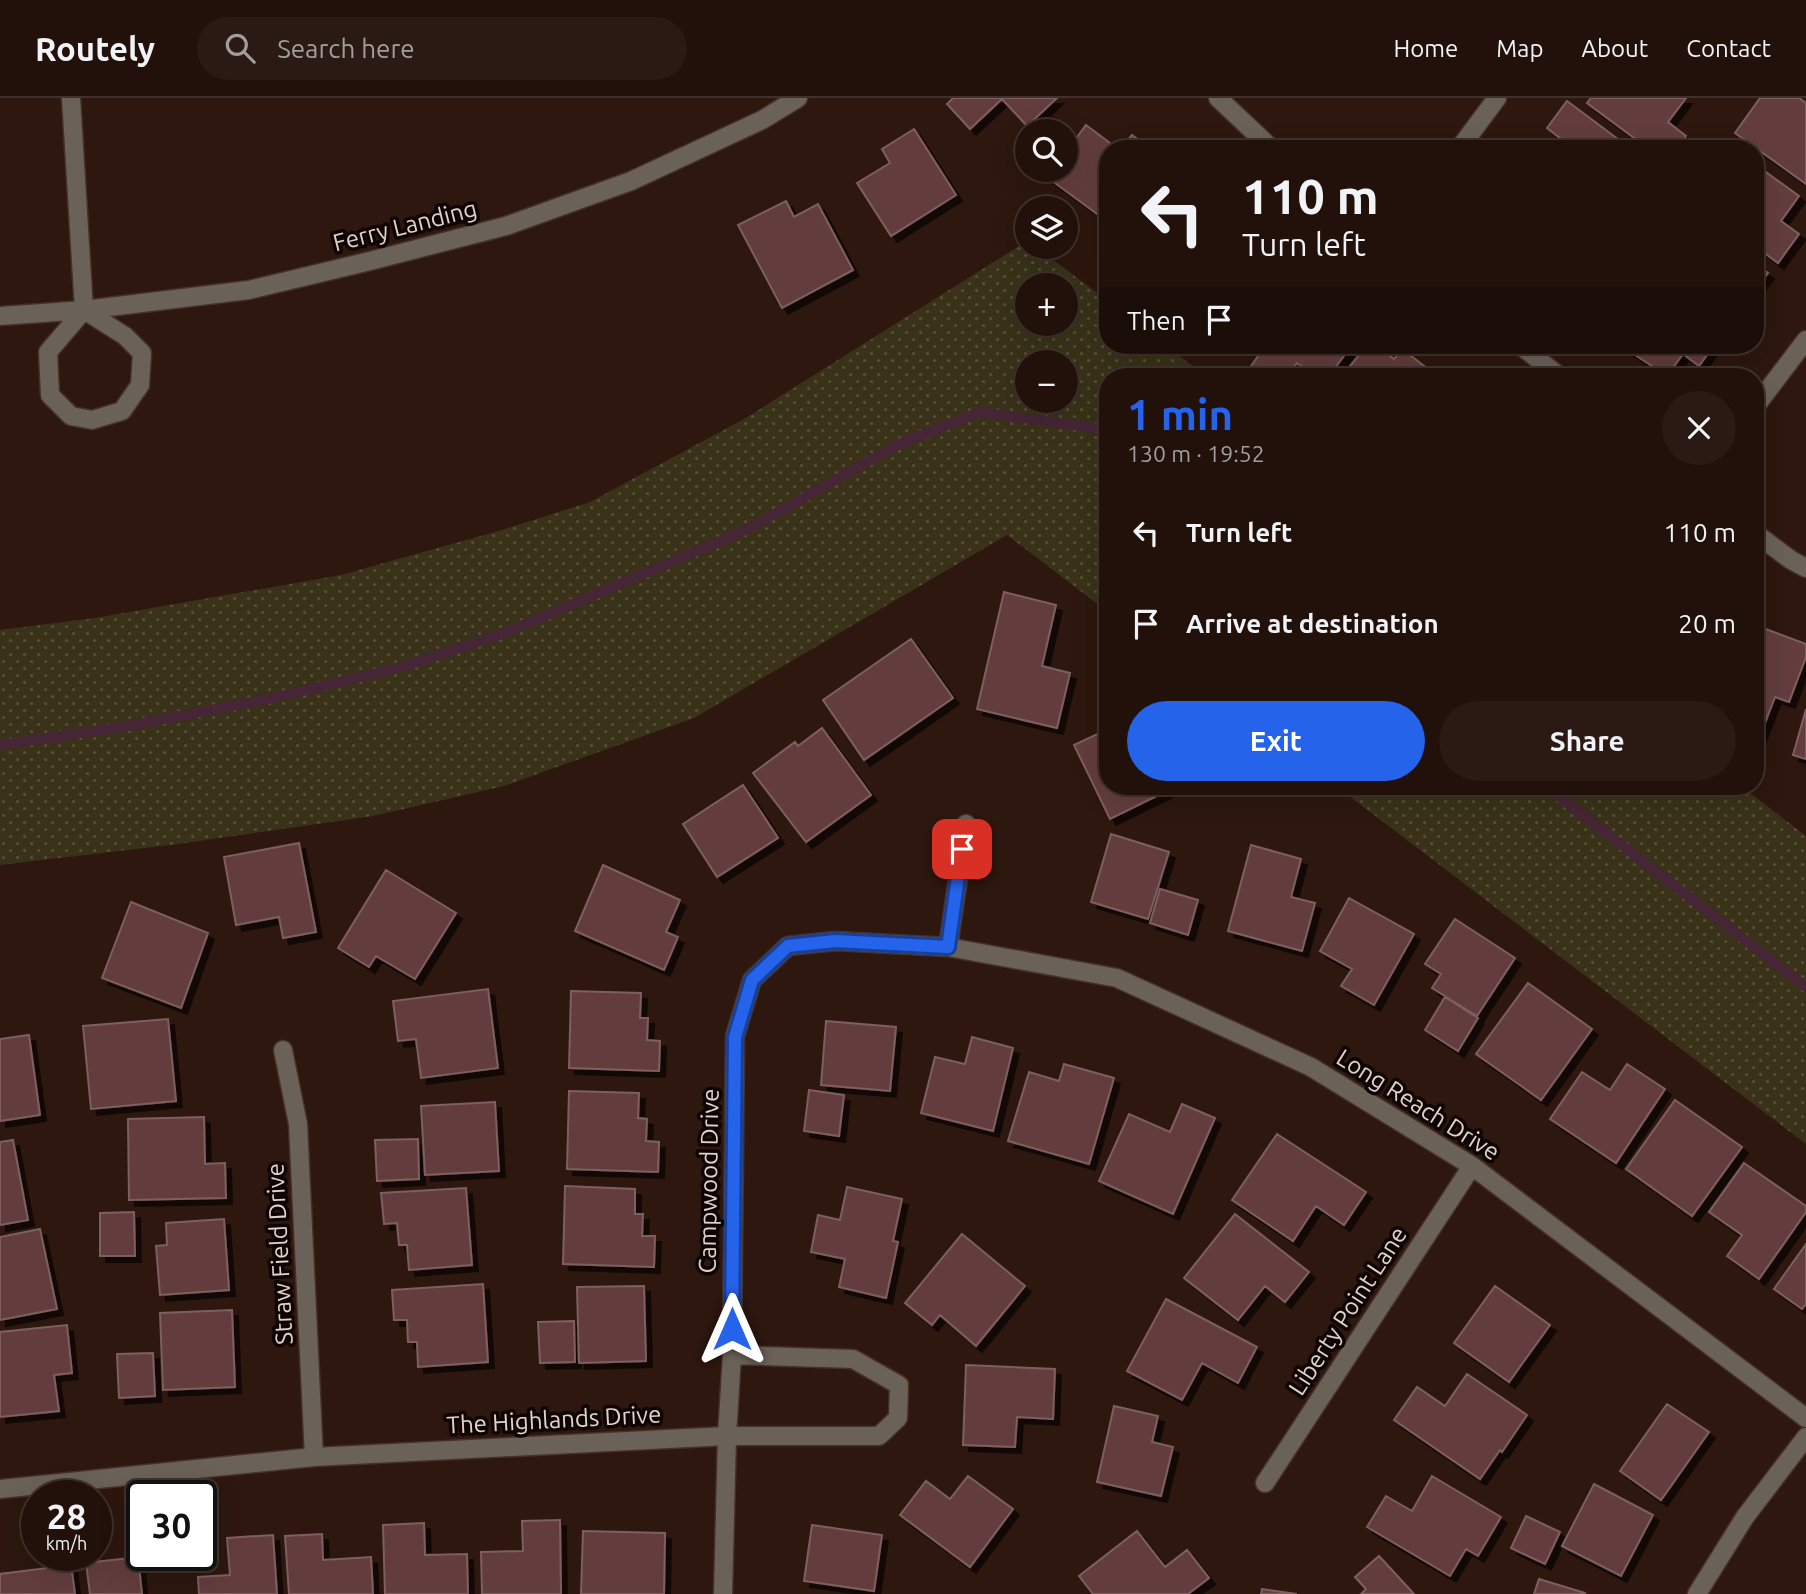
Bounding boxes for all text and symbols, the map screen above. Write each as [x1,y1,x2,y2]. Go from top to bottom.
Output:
search box [197,17,687,80]
icon: search [221,29,259,67]
text: Routely [35,30,155,67]
text: Search here [277,34,415,63]
text: Home [1393,35,1458,62]
text: Map [1496,35,1543,62]
text: About [1581,35,1648,62]
text: Contact [1686,35,1771,62]
map controls [1015,119,1078,413]
button: search [1015,119,1078,182]
icon: left [1127,168,1218,259]
text: 110 m [1242,168,1379,223]
street label: Ferry Landing [330,195,480,256]
button: layers [1015,196,1078,259]
text: Turn left [1242,226,1366,262]
button: + [1015,273,1078,336]
icon: arrive [1200,301,1238,339]
text: Then [1127,306,1186,335]
button: − [1015,350,1078,413]
text: 1 min [1127,391,1233,438]
button: close [1662,391,1736,465]
text: 130 m · 19:52 [1127,441,1265,466]
icon: left [1127,514,1165,552]
text: Turn left [1186,518,1292,547]
text: 110 m [1664,518,1736,547]
icon: arrive [1127,605,1165,643]
text: Arrive at destination [1186,609,1439,638]
text: 20 m [1678,609,1736,638]
button: Exit [1127,701,1425,781]
button: Share [1439,701,1736,781]
pin [932,819,992,879]
icon: arrive [943,830,981,868]
street label: Long Reach Drive [1332,1044,1505,1166]
street label: Campwood Drive [693,1088,724,1274]
street label: Straw Field Drive [261,1163,298,1345]
street label: Liberty Point Lane [1283,1222,1412,1400]
position arrow [695,1292,769,1366]
street label: The Highlands Drive [446,1400,662,1439]
speed limit sign: 30 [126,1480,217,1571]
text: 28 [47,1496,86,1536]
text: km/h [46,1533,87,1553]

